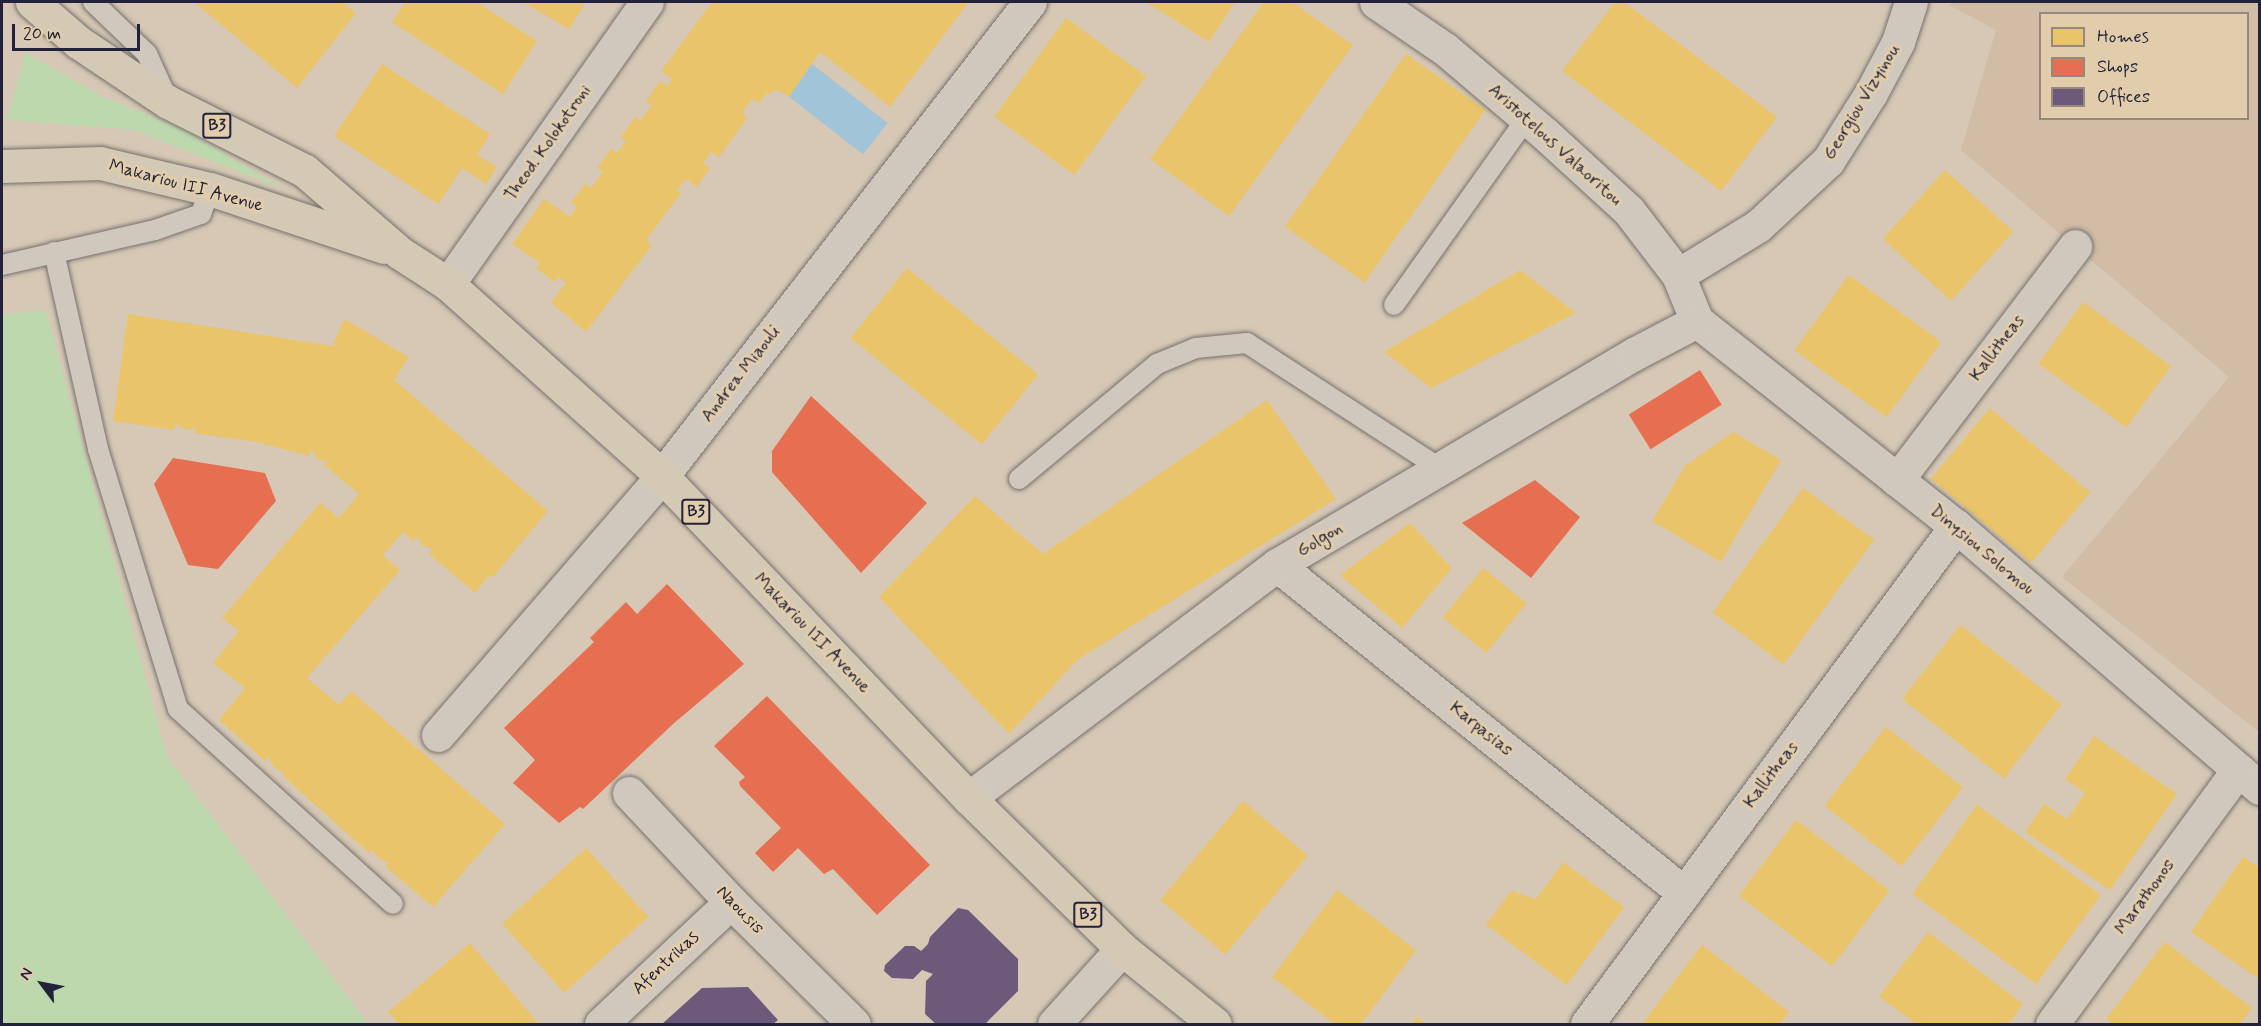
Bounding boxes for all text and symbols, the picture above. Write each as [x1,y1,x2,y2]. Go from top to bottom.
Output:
scale bar [15,12,142,50]
legend [2039,12,2249,120]
text: 20 m [23,22,61,46]
text: Homes [2097,25,2149,49]
street label: Georgiou Vizyinou [1819,41,1905,163]
text: Shops [2097,55,2138,79]
street label: Aristotelous Valaoritou [1484,80,1626,210]
street label: Theod. Kolokotroni [500,81,596,205]
text: Offices [2097,85,2150,109]
road number: B3 [202,113,232,139]
street label: Makariou III Avenue [105,155,267,217]
street label: Kallitheas [1965,311,2029,385]
street label: Andrea Miaouli [697,322,785,426]
road number: B3 [681,499,711,525]
street label: Dinysiou Solomou [1925,500,2039,600]
street label: Golgon [1293,518,1347,562]
street label: Makariou III Avenue [748,567,876,699]
street label: Karpasias [1445,697,1517,761]
street label: Kallitheas [1739,738,1803,812]
street label: Marathonos [2110,855,2180,939]
street label: Naousis [712,881,768,939]
road number: B3 [1073,902,1103,928]
street label: Afentrikas [628,927,704,999]
north arrow [12,954,72,1014]
text: N [15,964,38,984]

